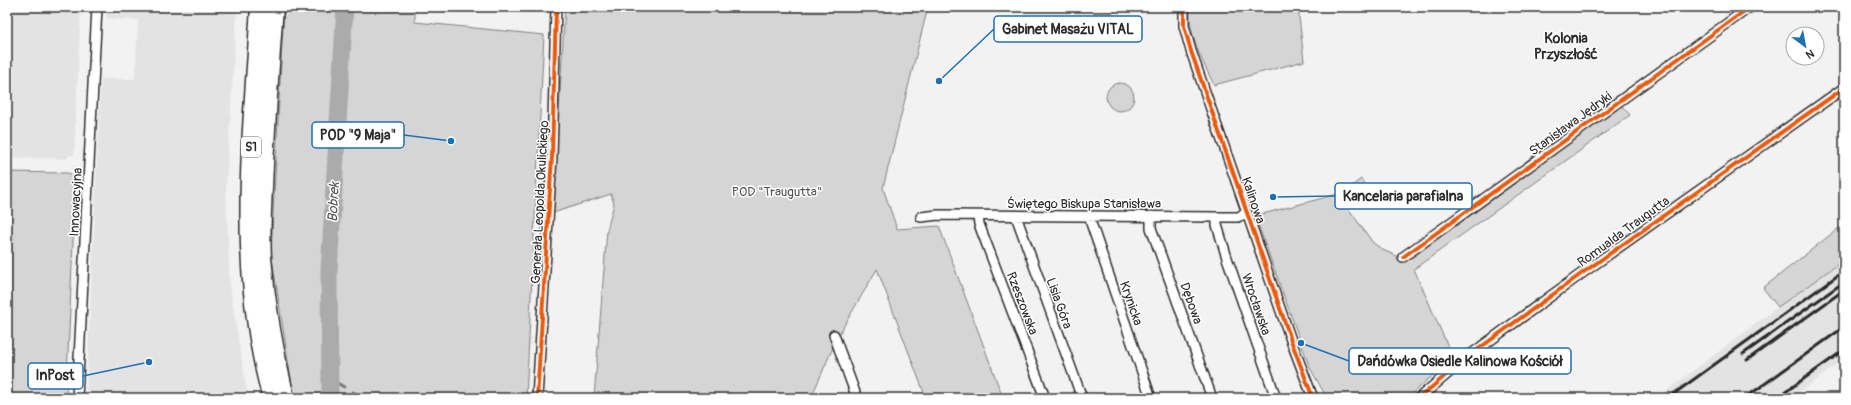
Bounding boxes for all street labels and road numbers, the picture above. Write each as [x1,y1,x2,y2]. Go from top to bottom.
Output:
street label: Stanisława Jędryki [1526,88,1615,159]
street label: Generała Leopolda Okulickiego [528,120,552,284]
road number: S1 [241,137,261,157]
street label: Innowacyjna [66,167,86,237]
street label: Kalinowa [1238,175,1269,226]
street label: Romualda Traugutta [1574,193,1673,271]
street label: Świętego Biskupa Stanisława [1007,196,1161,212]
street label: Rzeszowska [1003,270,1041,337]
street label: Wrocławska [1238,271,1274,337]
street label: Lisia Góra [1042,276,1076,331]
street label: Krynicka [1116,279,1146,328]
street label: Dębowa [1176,280,1206,326]

